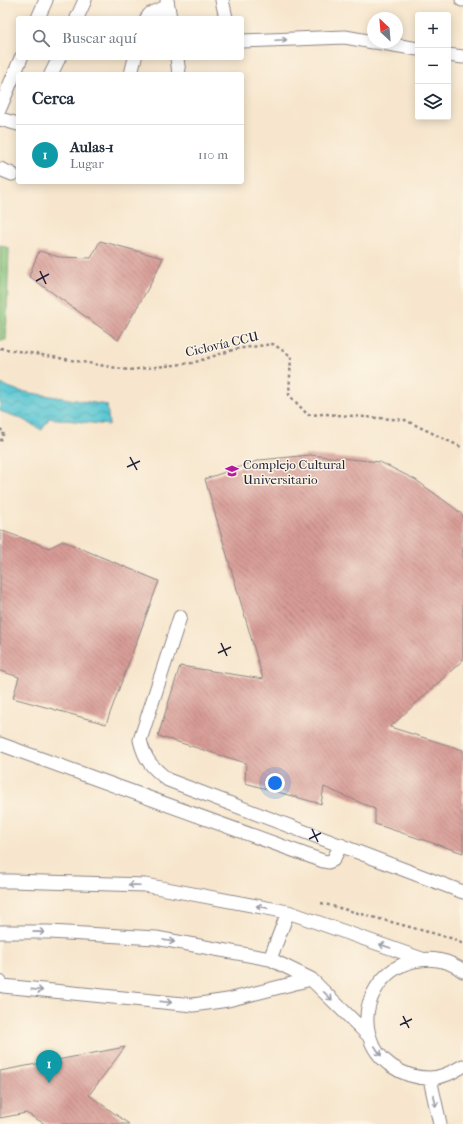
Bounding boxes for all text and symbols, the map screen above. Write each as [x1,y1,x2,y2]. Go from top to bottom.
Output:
north arrow [367,12,403,48]
map controls [415,12,451,120]
button: + [415,12,451,48]
search box [16,16,244,60]
icon: search [30,27,52,49]
text: Buscar aquí [62,29,137,47]
one-way arrow [274,36,287,43]
button: − [415,48,451,84]
button: layers [415,84,451,120]
text: Cerca [32,88,74,108]
text: Aulas-1 [70,138,114,156]
text: 1 [43,147,47,162]
text: 110 m [198,147,228,162]
text: Lugar [70,156,104,171]
street label: Ciclovía CCU [184,328,260,360]
place label: Complejo Cultural Universitario [243,457,346,487]
school or university icon: Complejo Cultural Universitario [224,463,240,479]
your location [265,773,285,793]
one-way arrow [128,881,141,889]
one-way arrow [256,903,269,911]
one-way arrow [32,928,45,936]
one-way arrow [162,937,175,945]
one-way arrow [379,942,392,949]
one-way arrow [30,986,43,993]
one-way arrow [323,991,333,1000]
one-way arrow [159,998,172,1006]
one-way arrow [374,1045,382,1057]
pin: 1 [36,1050,62,1083]
one-way arrow [432,1094,440,1107]

